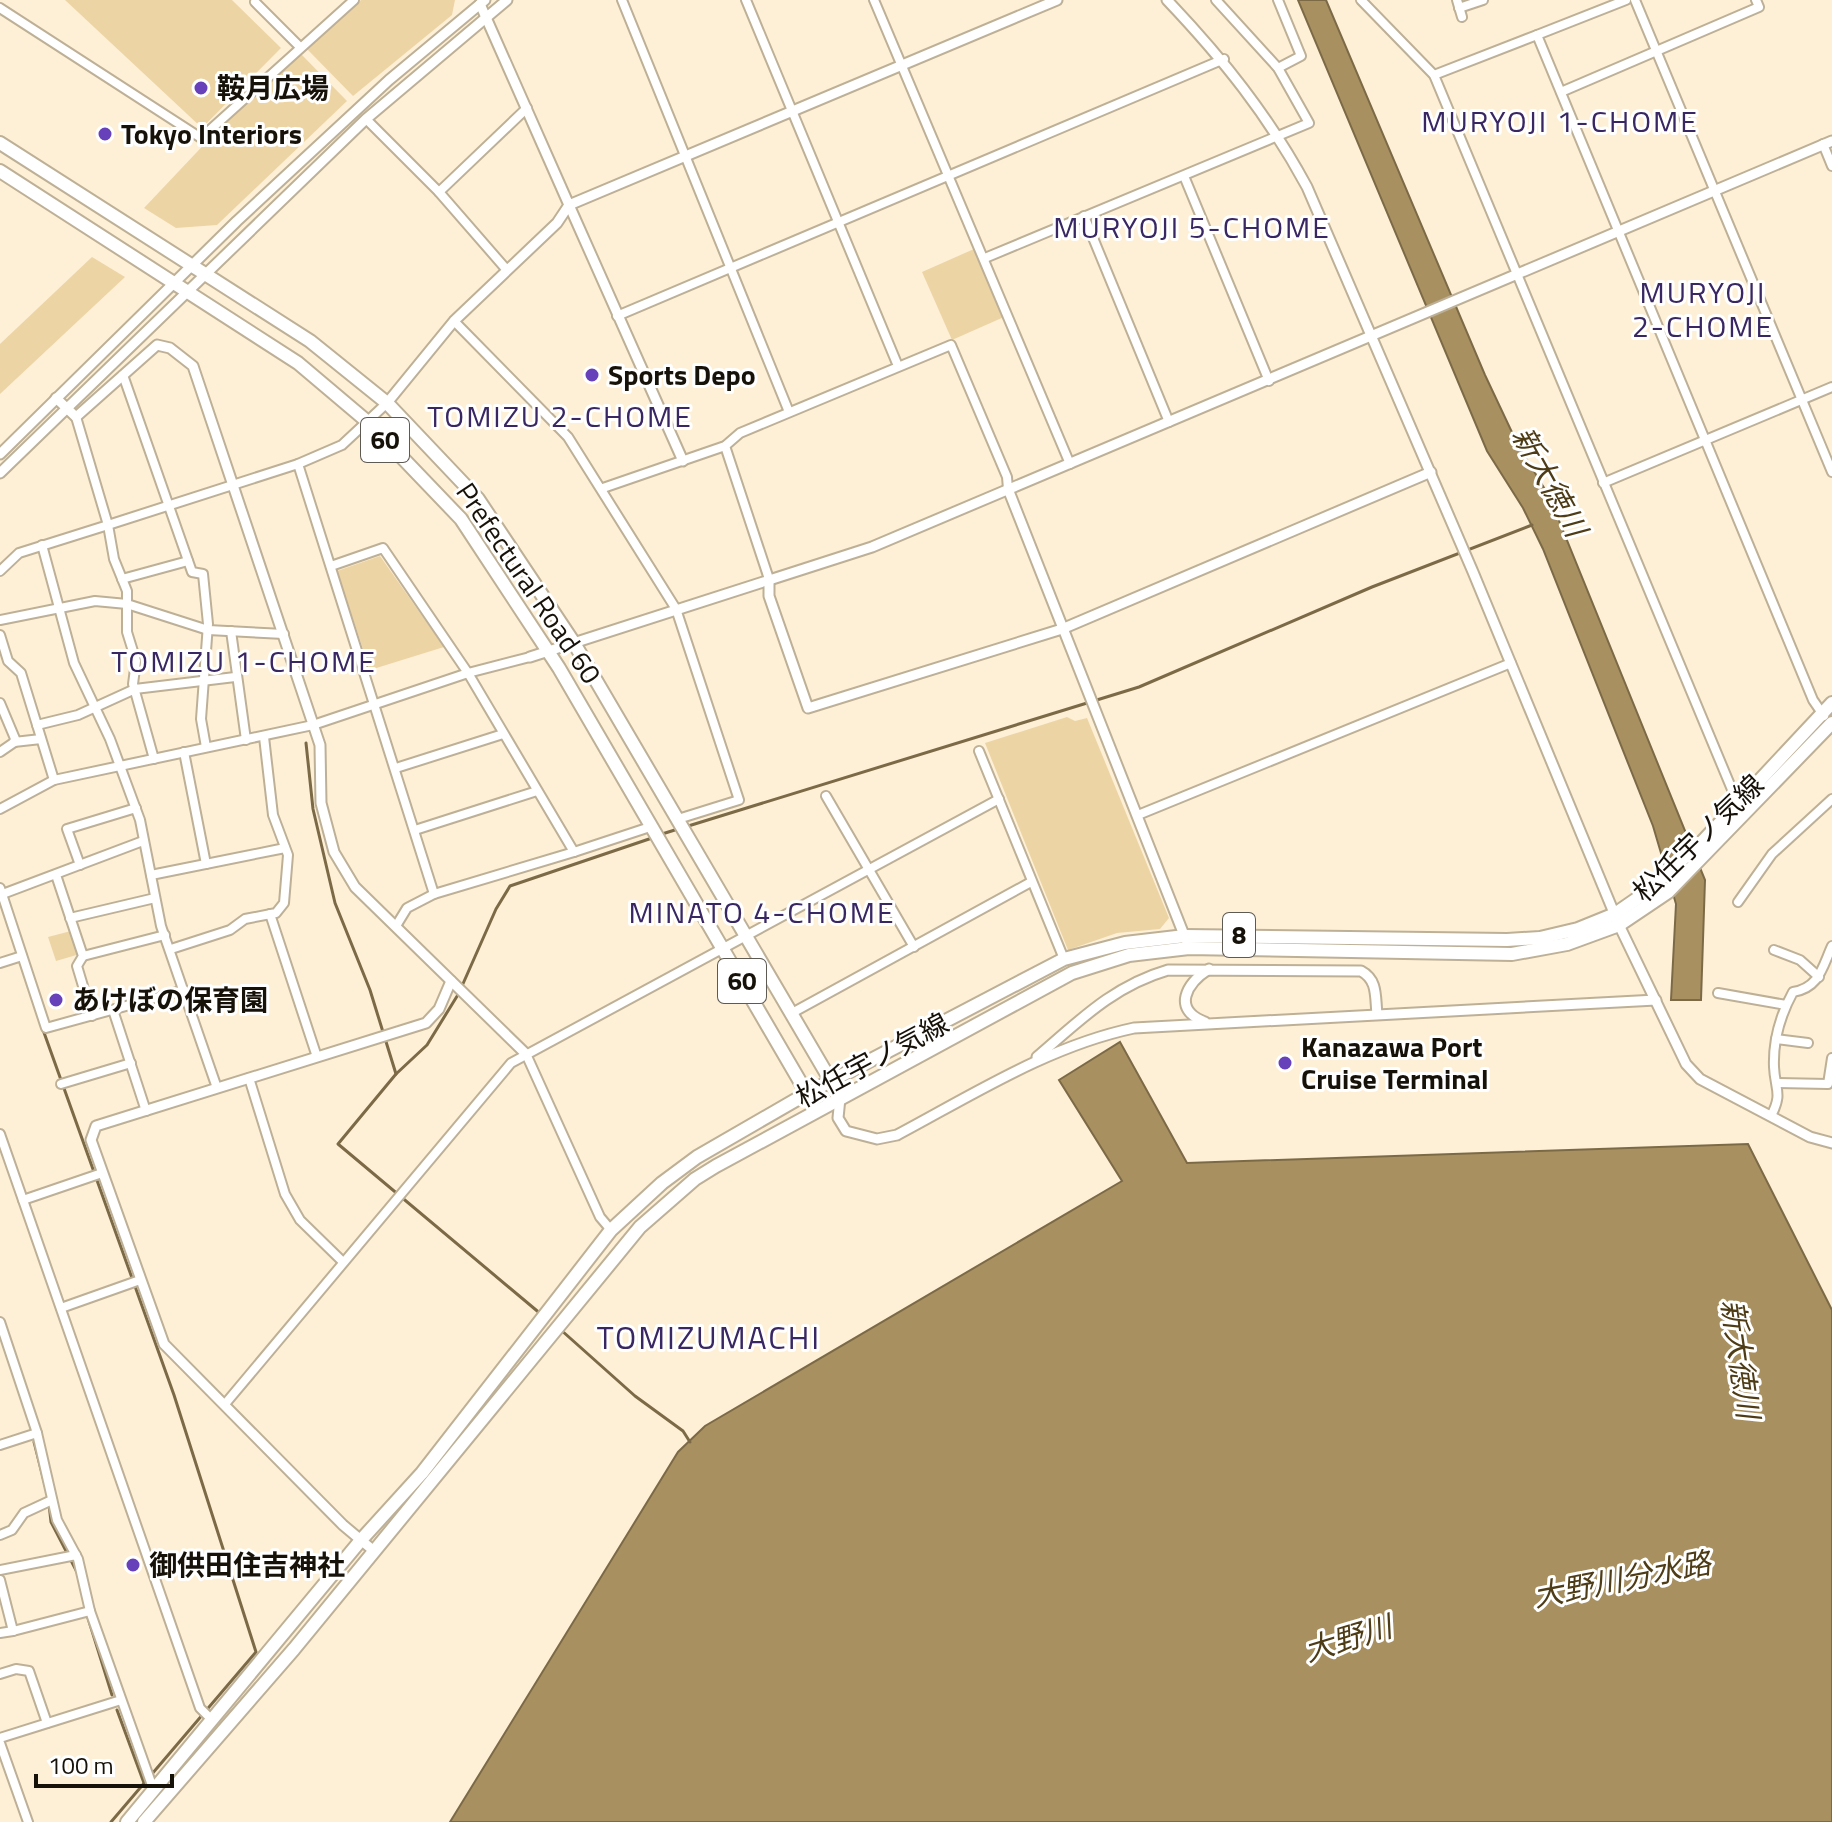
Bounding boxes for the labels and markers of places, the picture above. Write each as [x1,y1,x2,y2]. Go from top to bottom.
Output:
place label: 鞍月広場 [217,66,329,109]
marker: 鞍月広場 [192,79,210,97]
place label: Tokyo Interiors [121,112,302,155]
marker: Tokyo Interiors [96,125,114,143]
place label: Sports Depo [608,353,756,396]
marker: Sports Depo [583,366,601,384]
place label: あけぼの保育園 [72,978,268,1021]
marker: あけぼの保育園 [47,991,65,1009]
place label: Kanazawa Port Cruise Terminal [1301,1025,1489,1100]
marker: Kanazawa Port Cruise Terminal [1276,1054,1294,1072]
place label: 御供田住吉神社 [149,1543,345,1586]
marker: 御供田住吉神社 [124,1556,142,1574]

